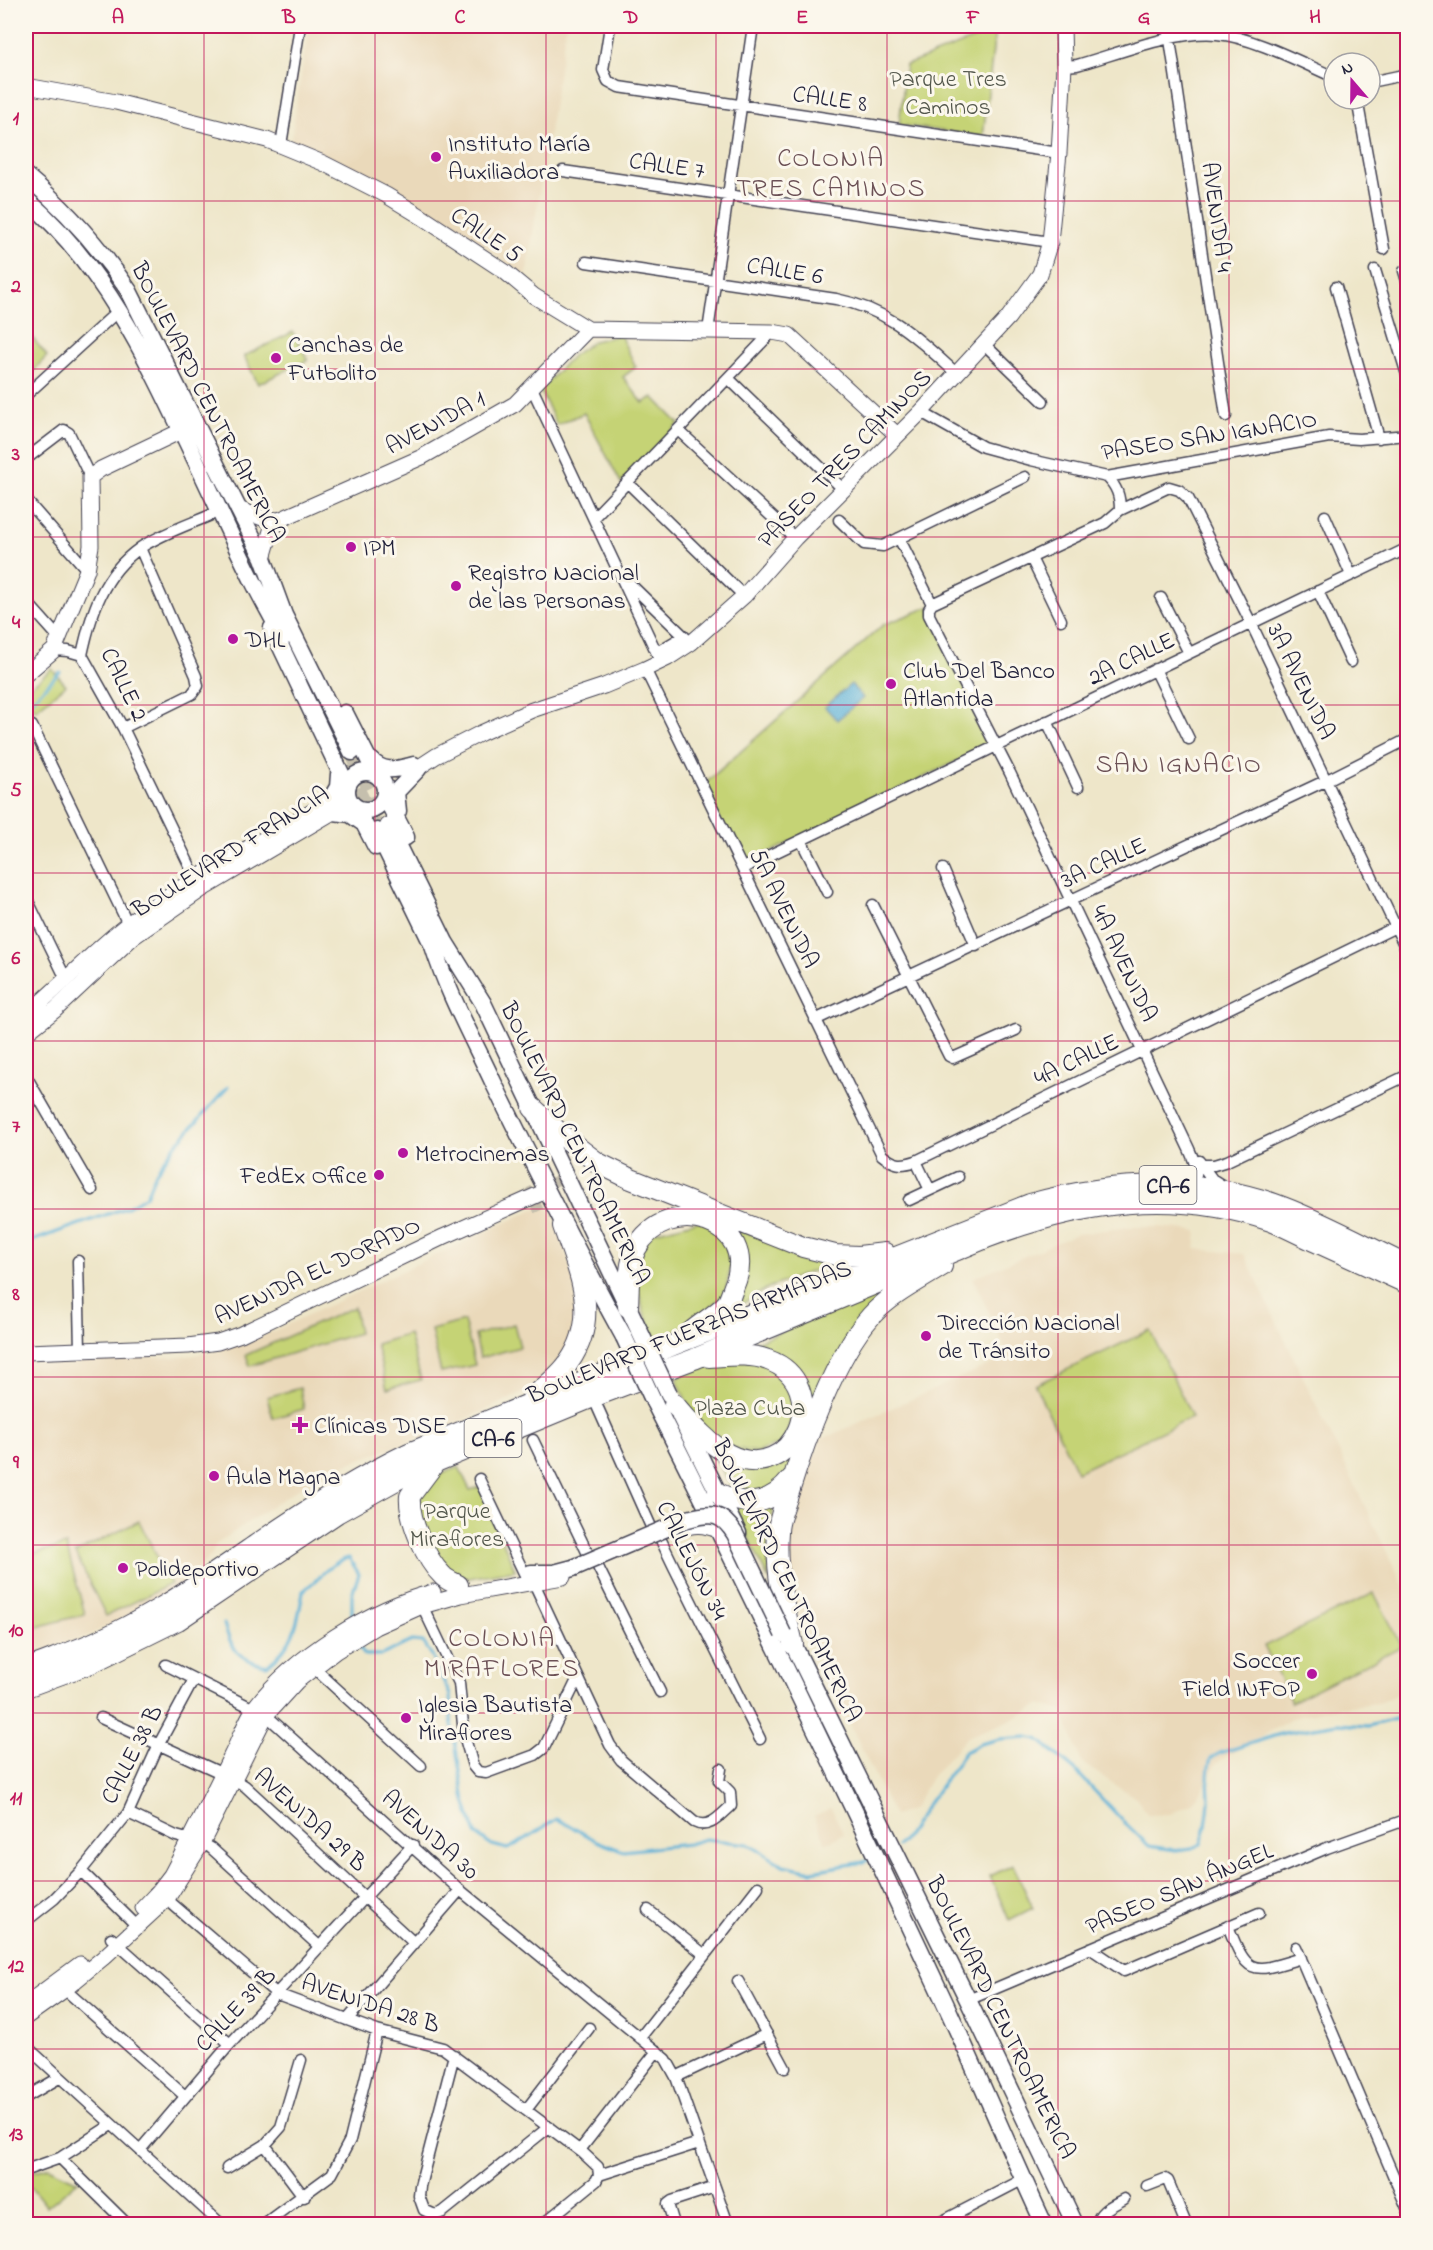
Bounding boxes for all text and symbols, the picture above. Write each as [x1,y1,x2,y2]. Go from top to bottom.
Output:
text: A [112,4,124,33]
text: B [281,4,296,33]
text: C [455,4,466,33]
text: D [623,4,638,33]
text: E [796,4,808,33]
text: F [966,4,980,33]
text: G [1138,4,1151,33]
text: H [1309,4,1321,33]
north arrow [1322,51,1382,111]
text: N [1338,56,1357,82]
park label: Parque Tres Caminos [889,63,1007,126]
street label: CALLE 8 [790,78,869,123]
text: 1 [13,105,20,134]
place label: Instituto María Auxiliadora [448,128,591,191]
district label: COLONIA TRES CAMINOS [736,141,926,209]
street label: CALLE 7 [627,145,707,190]
marker: Instituto María Auxiliadora [429,150,443,164]
street label: AVENIDA 4 [1190,160,1241,275]
street label: CALLE 5 [443,199,529,273]
street label: CALLE 6 [744,249,826,296]
street label: BOULEVARD CENTROAMERICA [120,256,293,550]
text: 2 [10,273,21,302]
place label: Canchas de Futbolito [287,329,404,392]
marker: Canchas de Futbolito [269,351,283,365]
street label: PASEO TRES CAMINOS [751,362,941,557]
street label: AVENIDA 1 [380,383,493,465]
street label: PASEO SAN IGNACIO [1099,403,1320,472]
text: 3 [11,441,20,470]
place label: IPM [363,532,396,567]
marker: IPM [344,540,358,554]
place label: Registro Nacional de las Personas [468,557,639,620]
marker: Registro Nacional de las Personas [449,579,463,593]
text: 4 [12,609,21,638]
street label: 3A AVENIDA [1257,618,1343,746]
place label: DHL [244,624,286,659]
street label: 2A CALLE [1083,624,1182,696]
marker: DHL [226,632,240,646]
street label: CALLE 2 [90,642,156,728]
place label: Club Del Banco Atlantida [903,655,1055,718]
marker: Club Del Banco Atlantida [884,677,898,691]
district label: SAN IGNACIO [1096,747,1262,785]
text: 5 [10,777,22,806]
street label: BOULEVARD FRANCIA [125,778,337,929]
street label: 3A CALLE [1055,829,1153,899]
street label: 5A AVENIDA [739,843,827,975]
street label: 4A AVENIDA [1080,900,1165,1028]
text: 6 [12,945,21,974]
street label: BOULEVARD CENTROAMERICA [489,996,658,1292]
street label: 4A CALLE [1029,1026,1126,1097]
text: 7 [12,1113,21,1142]
place label: Metrocinemas [415,1138,550,1173]
marker: Metrocinemas [396,1146,410,1160]
place label: FedEx Office [239,1160,367,1195]
road number: CA-6 [1140,1166,1196,1204]
marker: FedEx Office [372,1168,386,1182]
street label: AVENIDA EL DORADO [209,1209,427,1335]
street label: BOULEVARD FUERZAS ARMADAS [522,1252,857,1415]
text: 8 [11,1281,20,1310]
place label: Dirección Nacional de Tránsito [937,1307,1120,1370]
marker: Dirección Nacional de Tránsito [919,1329,933,1343]
park label: Plaza Cuba [695,1392,805,1427]
place label: Clínicas DISE [314,1410,447,1445]
marker: Clínicas DISE [291,1416,309,1434]
road number: CA-6 [464,1419,522,1457]
street label: BOULEVARD CENTROAMERICA [701,1433,870,1729]
text: 9 [12,1449,20,1478]
place label: Aula Magna [226,1461,341,1496]
marker: Aula Magna [207,1469,221,1483]
park label: Parque Miraflores [410,1495,504,1558]
street label: CALLEJÓN 34 [646,1495,736,1627]
place label: Polideportivo [135,1553,259,1588]
marker: Polideportivo [116,1561,130,1575]
text: 10 [9,1617,24,1646]
district label: COLONIA MIRAFLORES [424,1621,580,1689]
place label: Soccer Field INFOP [1181,1645,1301,1708]
marker: Soccer Field INFOP [1305,1667,1319,1681]
place label: Iglesia Bautista Miraflores [418,1689,572,1752]
street label: CALLE 38 B [93,1699,173,1811]
marker: Iglesia Bautista Miraflores [399,1711,413,1725]
street label: AVENIDA 29 B [245,1760,374,1881]
street label: AVENIDA 30 [373,1782,486,1889]
text: 11 [10,1785,23,1814]
street label: PASEO SAN ÁNGEL [1081,1835,1279,1946]
street label: BOULEVARD CENTROAMERICA [915,1870,1084,2166]
text: 12 [8,1953,24,1982]
street label: CALLE 39 B [188,1960,286,2061]
street label: AVENIDA 28 B [296,1966,444,2044]
text: 13 [9,2121,23,2150]

